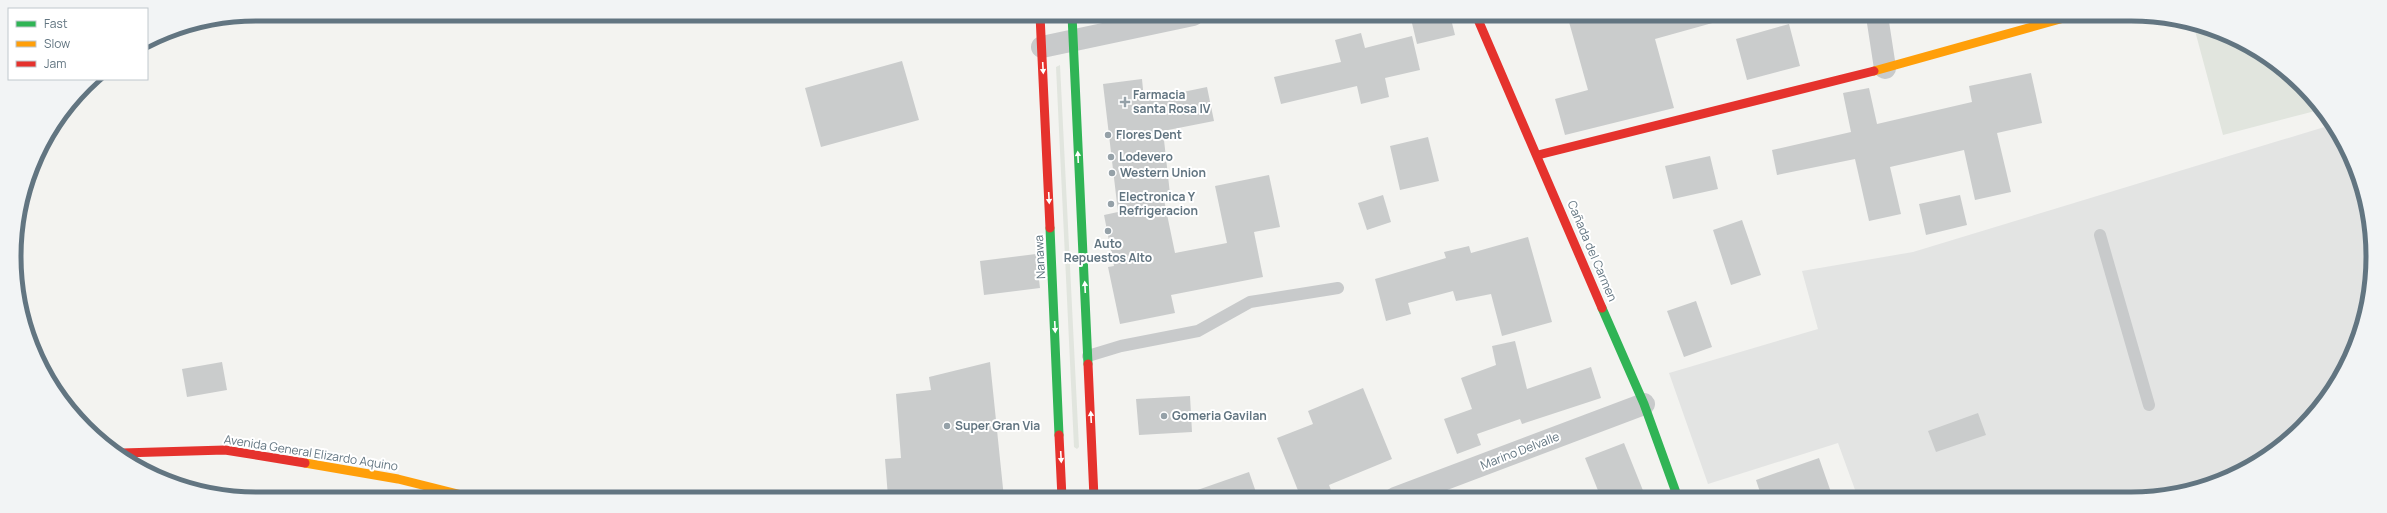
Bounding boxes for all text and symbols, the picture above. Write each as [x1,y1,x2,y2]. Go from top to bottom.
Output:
legend [8,8,148,80]
text: Fast [44,15,68,32]
text: Slow [44,35,70,52]
text: Jam [44,55,66,72]
one-way arrow [1040,62,1047,74]
place label: Farmacia santa Rosa IV [1133,86,1211,117]
marker: Farmacia santa Rosa IV [1120,97,1130,107]
place label: Flores Dent [1116,126,1182,143]
marker: Flores Dent [1103,130,1113,140]
place label: Lodevero [1119,148,1173,165]
one-way arrow [1075,151,1082,163]
marker: Lodevero [1106,152,1116,162]
place label: Western Union [1120,164,1206,181]
marker: Western Union [1107,168,1117,178]
place label: Electronica Y Refrigeracion [1119,188,1198,219]
one-way arrow [1046,192,1052,205]
street label: Cañada del Carmen [1563,198,1621,304]
marker: Electronica Y Refrigeracion [1106,199,1116,209]
marker: Auto Repuestos Alto [1103,226,1113,236]
street label: Nanawa [1030,235,1049,279]
place label: Auto Repuestos Alto [1064,235,1152,266]
one-way arrow [1081,281,1088,293]
one-way arrow [1052,321,1058,334]
place label: Gomeria Gavilan [1172,407,1267,424]
one-way arrow [1087,411,1094,423]
marker: Gomeria Gavilan [1159,411,1169,421]
place label: Super Gran Via [955,417,1040,434]
marker: Super Gran Via [942,421,952,431]
street label: Marino Delvalle [1478,428,1562,473]
street label: Avenida General Elizardo Aquino [223,430,399,475]
one-way arrow [1057,451,1064,463]

